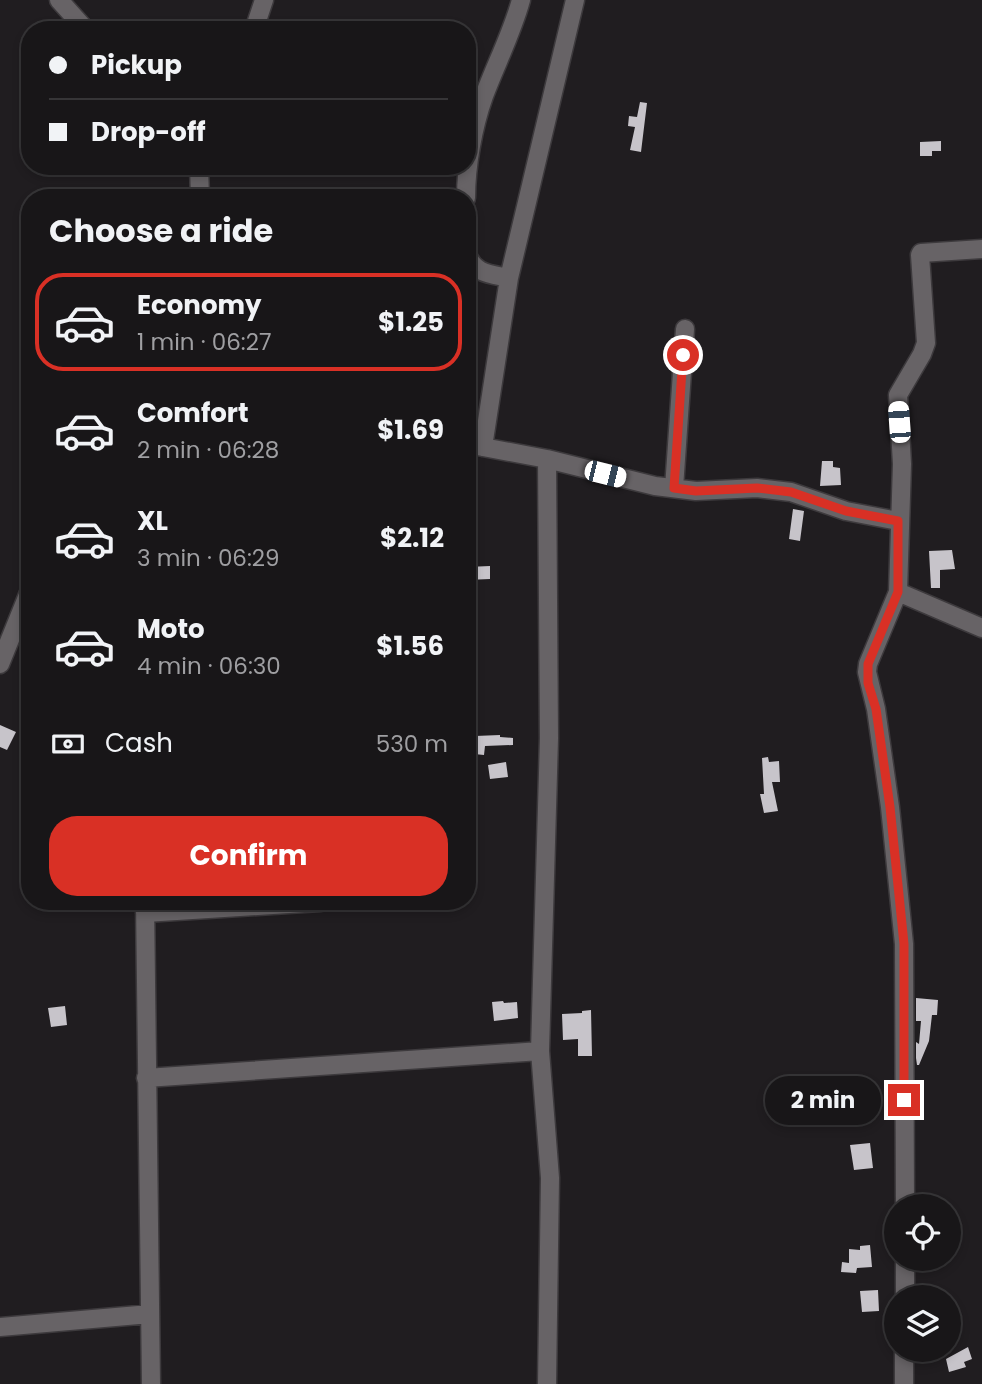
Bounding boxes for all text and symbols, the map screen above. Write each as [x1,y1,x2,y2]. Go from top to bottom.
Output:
text: Pickup [91,47,182,83]
text: Drop-off [91,114,206,150]
text: Choose a ride [49,208,273,253]
text: Economy [137,287,261,323]
icon: car [53,291,116,354]
text: $1.25 [378,304,444,340]
text: 1 min · 06:27 [137,326,271,358]
route start [667,339,699,371]
text: Comfort [137,395,249,431]
icon: car [53,399,116,462]
car [888,400,911,444]
text: $1.69 [377,412,444,448]
text: 2 min · 06:28 [137,434,279,466]
car [583,459,628,489]
text: XL [137,503,168,539]
icon: car [53,507,116,570]
text: $2.12 [380,520,444,556]
text: 3 min · 06:29 [137,542,280,574]
text: Moto [137,611,205,647]
icon: car [53,615,116,678]
text: $1.56 [376,628,444,664]
text: 4 min · 06:30 [137,650,281,682]
icon: cash [49,725,87,763]
text: Cash [105,725,173,761]
text: 530 m [376,728,448,760]
button: Confirm [49,816,448,896]
callout: 2 min [764,1076,880,1124]
text: 2 min [791,1084,855,1116]
route end [888,1084,920,1116]
map controls [884,1194,961,1362]
button: locate [884,1194,961,1271]
button: layers [884,1285,961,1362]

